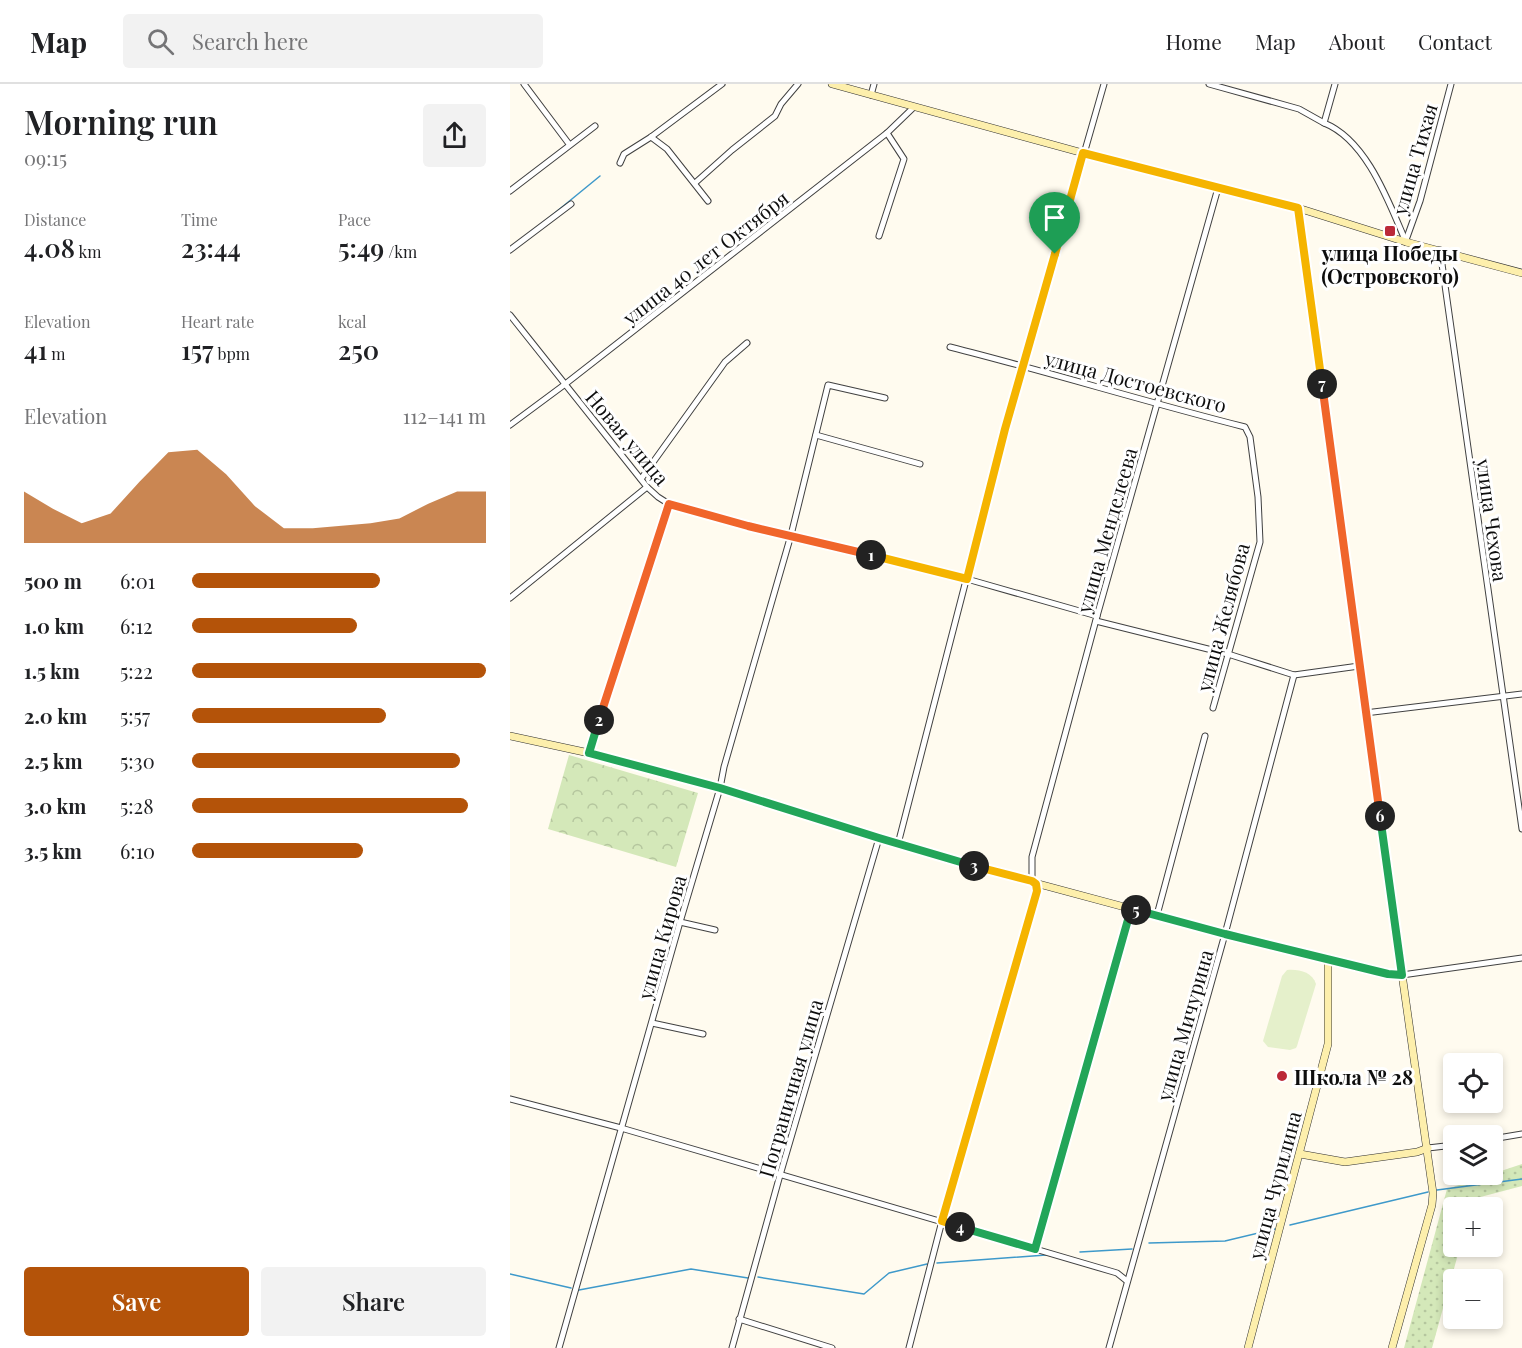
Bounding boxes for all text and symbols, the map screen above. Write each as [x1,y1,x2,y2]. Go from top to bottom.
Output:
search box [123,14,543,68]
text: Map [30,23,87,60]
icon: search [144,25,177,58]
text: Search here [192,26,308,56]
text: Home [1166,27,1222,55]
text: Map [1255,27,1296,55]
text: About [1329,27,1385,55]
text: Contact [1418,27,1492,55]
text: Morning run [24,99,218,143]
street label: улица Тихая [1385,100,1443,219]
button: share [423,104,486,167]
text: 09:15 [24,144,67,171]
street label: улица 40 лет Октября [616,184,794,331]
pin [1029,192,1080,254]
icon: arrive [1038,201,1071,234]
text: Distance [24,209,86,230]
text: Time [181,209,218,230]
text: Pace [338,209,371,230]
marker: улица Победы (Островского) [1383,224,1397,238]
text: 4.08 [24,230,75,265]
text: 23:44 [181,230,241,265]
text: 5:49 [338,230,384,265]
place label: улица Победы (Островского) [1321,239,1459,289]
text: km [75,241,101,262]
text: /km [384,241,417,262]
text: Elevation [24,311,91,332]
text: Heart rate [181,311,254,332]
text: kcal [338,311,367,332]
text: 41 [24,332,47,367]
text: 157 [181,332,214,367]
text: 250 [338,332,379,367]
text: m [47,343,65,364]
text: bpm [214,343,250,364]
street label: улица Достоевского [1041,343,1230,418]
pin: 7 [1307,369,1337,399]
text: 7 [1318,373,1326,394]
street label: Новая улица [580,384,676,490]
text: Elevation [24,402,107,429]
text: 112–141 m [403,402,486,429]
street label: улица Менделеева [1069,444,1143,617]
street label: улица Чехова [1471,456,1515,583]
pin: 1 [856,540,886,570]
street label: улица Желябова [1189,540,1255,695]
text: 1 [868,544,874,565]
text: 500 m [24,567,82,594]
text: 6:01 [120,567,155,594]
text: 1.0 km [24,612,84,639]
text: 6:12 [120,612,153,639]
text: 1.5 km [24,657,80,684]
text: 5:22 [120,657,153,684]
text: 2.0 km [24,702,87,729]
text: 5:57 [120,702,150,729]
pin: 2 [584,705,614,735]
text: 2 [595,709,603,730]
text: 2.5 km [24,747,83,774]
text: 5:30 [120,747,155,774]
text: 3.0 km [24,792,86,819]
text: 5:28 [120,792,154,819]
pin: 6 [1365,801,1395,831]
text: 6 [1376,805,1384,826]
text: 3.5 km [24,837,82,864]
text: 6:10 [120,837,155,864]
pin: 3 [959,851,989,881]
text: 3 [970,855,978,876]
street label: улица Кирова [630,871,692,1003]
pin: 5 [1121,895,1151,925]
text: 5 [1132,899,1140,920]
street label: улица Мичурина [1149,946,1219,1105]
street label: Пограничная улица [752,996,828,1180]
map controls [1443,1053,1503,1329]
button: locate [1443,1053,1503,1113]
place label: Школа № 28 [1294,1063,1413,1090]
marker: Школа № 28 [1275,1069,1289,1083]
street label: улица Чурилина [1241,1108,1307,1263]
button: layers [1443,1125,1503,1185]
button: + [1443,1197,1503,1257]
pin: 4 [945,1212,975,1242]
text: 4 [956,1216,964,1237]
button: Save [24,1267,249,1336]
button: Share [261,1267,486,1336]
button: − [1443,1269,1503,1329]

